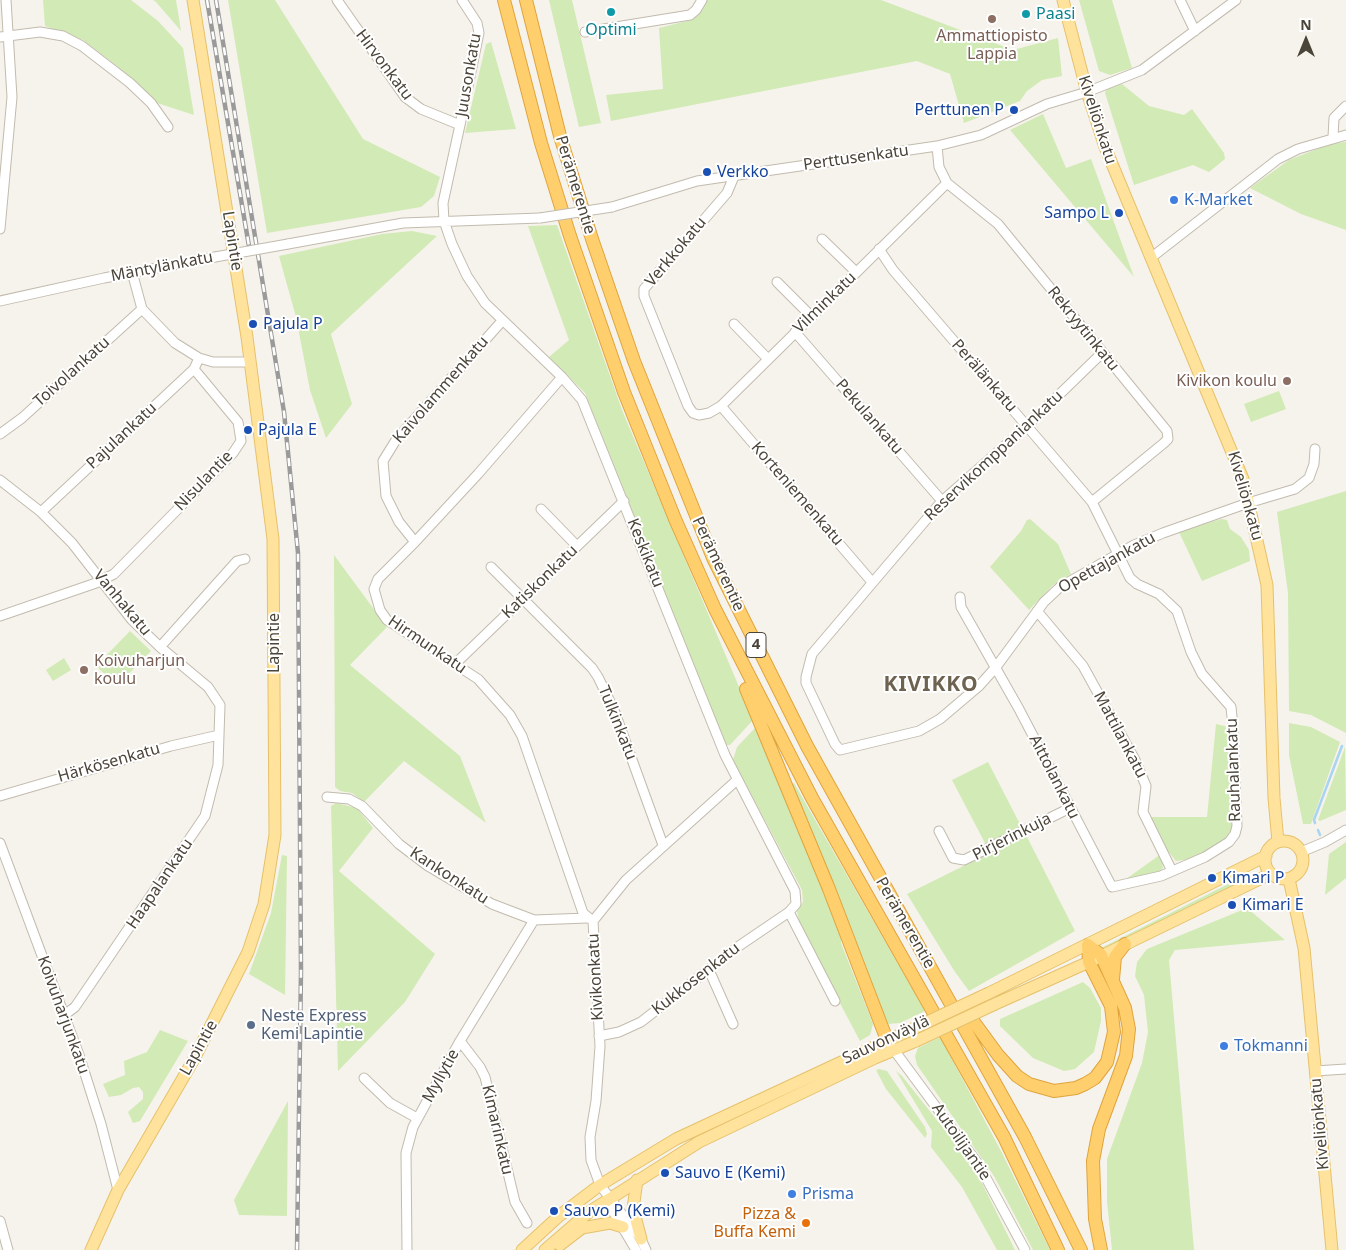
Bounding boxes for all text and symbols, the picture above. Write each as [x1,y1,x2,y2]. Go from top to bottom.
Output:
place label: Paasi [1036,4,1075,24]
marker: Optimi [605,6,617,18]
marker: Paasi [1020,8,1032,20]
marker: Ammattiopisto Lappia [986,13,998,25]
north arrow [1281,15,1331,65]
text: N [1300,15,1312,34]
place label: Optimi [585,20,637,40]
street label: Hirvonkatu [351,26,417,104]
place label: Ammattiopisto Lappia [936,26,1048,64]
street label: Juusonkatu [452,32,486,118]
street label: Kiveliönkatu [1074,73,1120,167]
place label: Perttunen P [915,100,1004,120]
marker: Perttunen P [1008,104,1020,116]
street label: Perämerentie [551,133,599,237]
street label: Perttusenkatu [802,141,910,175]
place label: Verkko [717,162,769,182]
marker: Verkko [701,166,713,178]
place label: K-Market [1184,190,1252,210]
marker: K-Market [1168,194,1180,206]
place label: Sampo L [1044,203,1109,223]
marker: Sampo L [1113,207,1125,219]
street label: Lapintie [218,210,246,272]
street label: Verkkokatu [641,213,711,291]
street label: Mäntylänkatu [109,248,215,286]
street label: Vilminkatu [790,268,860,338]
street label: Rekryytinkatu [1043,283,1123,375]
place label: Pajula P [263,314,323,334]
marker: Pajula P [247,318,259,330]
street label: Kaivolammenkatu [389,332,493,448]
street label: Toivolankatu [30,333,114,411]
street label: Perälänkatu [947,336,1021,416]
place label: Kivikon koulu [1176,371,1277,391]
street label: Pekulankatu [831,375,907,459]
marker: Kivikon koulu [1281,375,1293,387]
street label: Reservikomppaniankatu [921,387,1067,525]
street label: Pajulankatu [83,399,161,473]
place label: Pajula E [258,420,317,440]
marker: Pajula E [242,424,254,436]
street label: Korteniemenkatu [747,438,847,550]
street label: Nisulantie [171,447,237,515]
street label: Kiveliönkatu [1223,449,1267,543]
street label: Perämerentie [688,514,748,614]
street label: Keskikatu [623,516,667,590]
street label: Opettajankatu [1055,528,1159,598]
street label: Katiskonkatu [498,541,582,623]
street label: Vanhakatu [89,566,155,640]
street label: Hirmunkatu [384,612,470,678]
street label: Lapintie [264,613,284,673]
road number: 4 [746,632,766,658]
place label: Koivuharjun koulu [94,651,185,689]
marker: Koivuharjun koulu [78,664,90,676]
district label: KIVIKKO [883,672,979,698]
street label: Tulkinkatu [594,683,640,763]
street label: Mattilankatu [1089,688,1151,782]
street label: Rauhalankatu [1223,718,1245,822]
street label: Aittolankatu [1025,732,1083,822]
street label: Härkösenkatu [56,739,162,787]
street label: Pirjerinkuja [969,809,1055,865]
street label: Haapalankatu [123,835,197,933]
street label: Kankonkatu [406,843,492,909]
place label: Kimari P [1222,868,1285,888]
marker: Kimari P [1206,872,1218,884]
street label: Perämerentie [871,874,939,972]
place label: Kimari E [1242,895,1304,915]
marker: Kimari E [1226,899,1238,911]
street label: Kivikonkatu [584,933,608,1021]
street label: Kukkosenkatu [648,939,744,1019]
street label: Koivuharjunkatu [33,953,93,1077]
place label: Neste Express Kemi Lapintie [261,1006,367,1044]
street label: Sauvonväylä [839,1011,933,1069]
street label: Lapintie [176,1017,222,1079]
marker: Neste Express Kemi Lapintie [245,1019,257,1031]
place label: Tokmanni [1234,1036,1308,1056]
marker: Tokmanni [1218,1040,1230,1052]
street label: Myllytie [419,1046,463,1106]
street label: Kiveliönkatu [1306,1077,1334,1171]
street label: Kimarinkatu [477,1083,517,1177]
street label: Autoilijantie [927,1100,995,1184]
place label: Sauvo E (Kemi) [675,1163,785,1183]
marker: Sauvo E (Kemi) [659,1167,671,1179]
place label: Prisma [802,1184,854,1204]
marker: Prisma [786,1188,798,1200]
place label: Sauvo P (Kemi) [564,1201,675,1221]
place label: Pizza & Buffa Kemi [714,1204,796,1242]
marker: Sauvo P (Kemi) [548,1205,560,1217]
marker: Pizza & Buffa Kemi [800,1217,812,1229]

